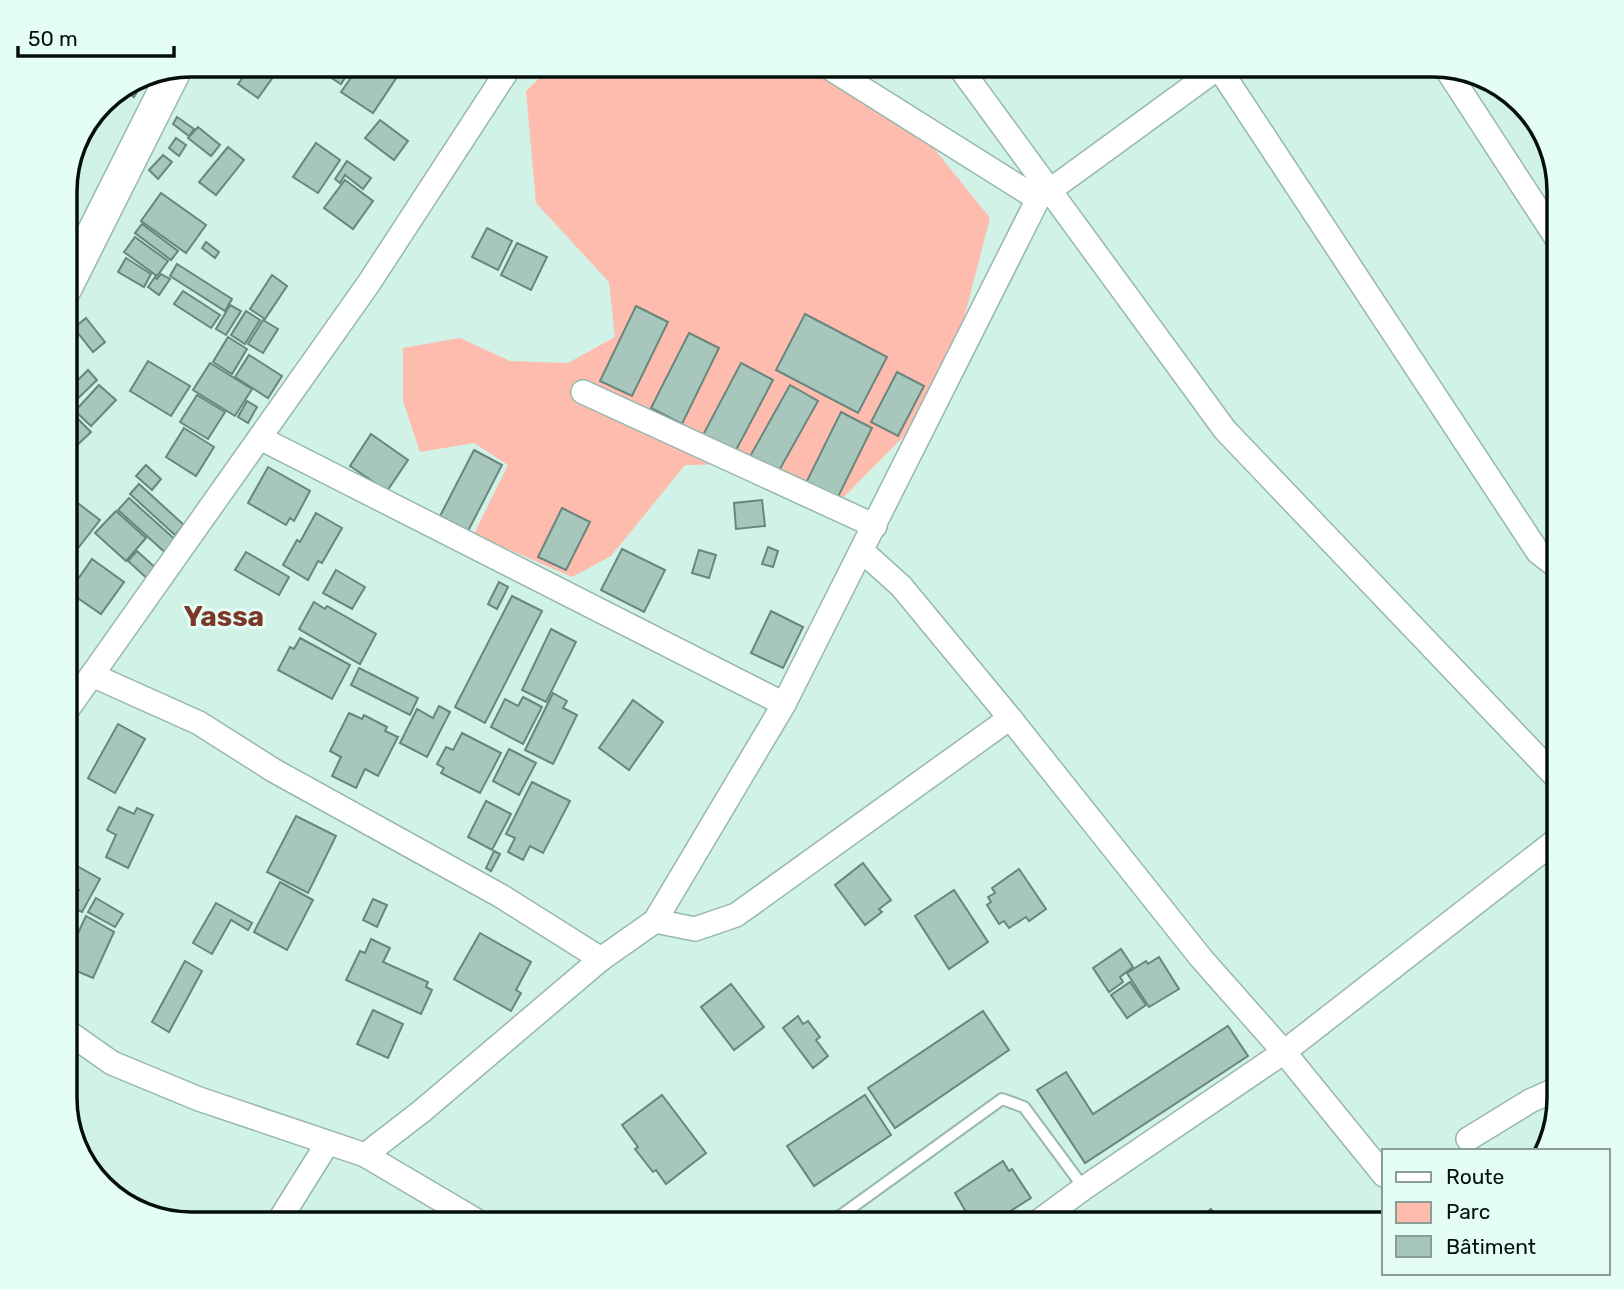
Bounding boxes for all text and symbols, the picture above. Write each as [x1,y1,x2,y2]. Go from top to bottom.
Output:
scale bar [18,14,173,58]
text: 50 m [28,26,78,51]
district label: Yassa [184,600,264,633]
legend [1382,1149,1610,1275]
text: Route [1446,1164,1504,1189]
text: Parc [1446,1199,1490,1224]
text: Bâtiment [1446,1234,1536,1259]

